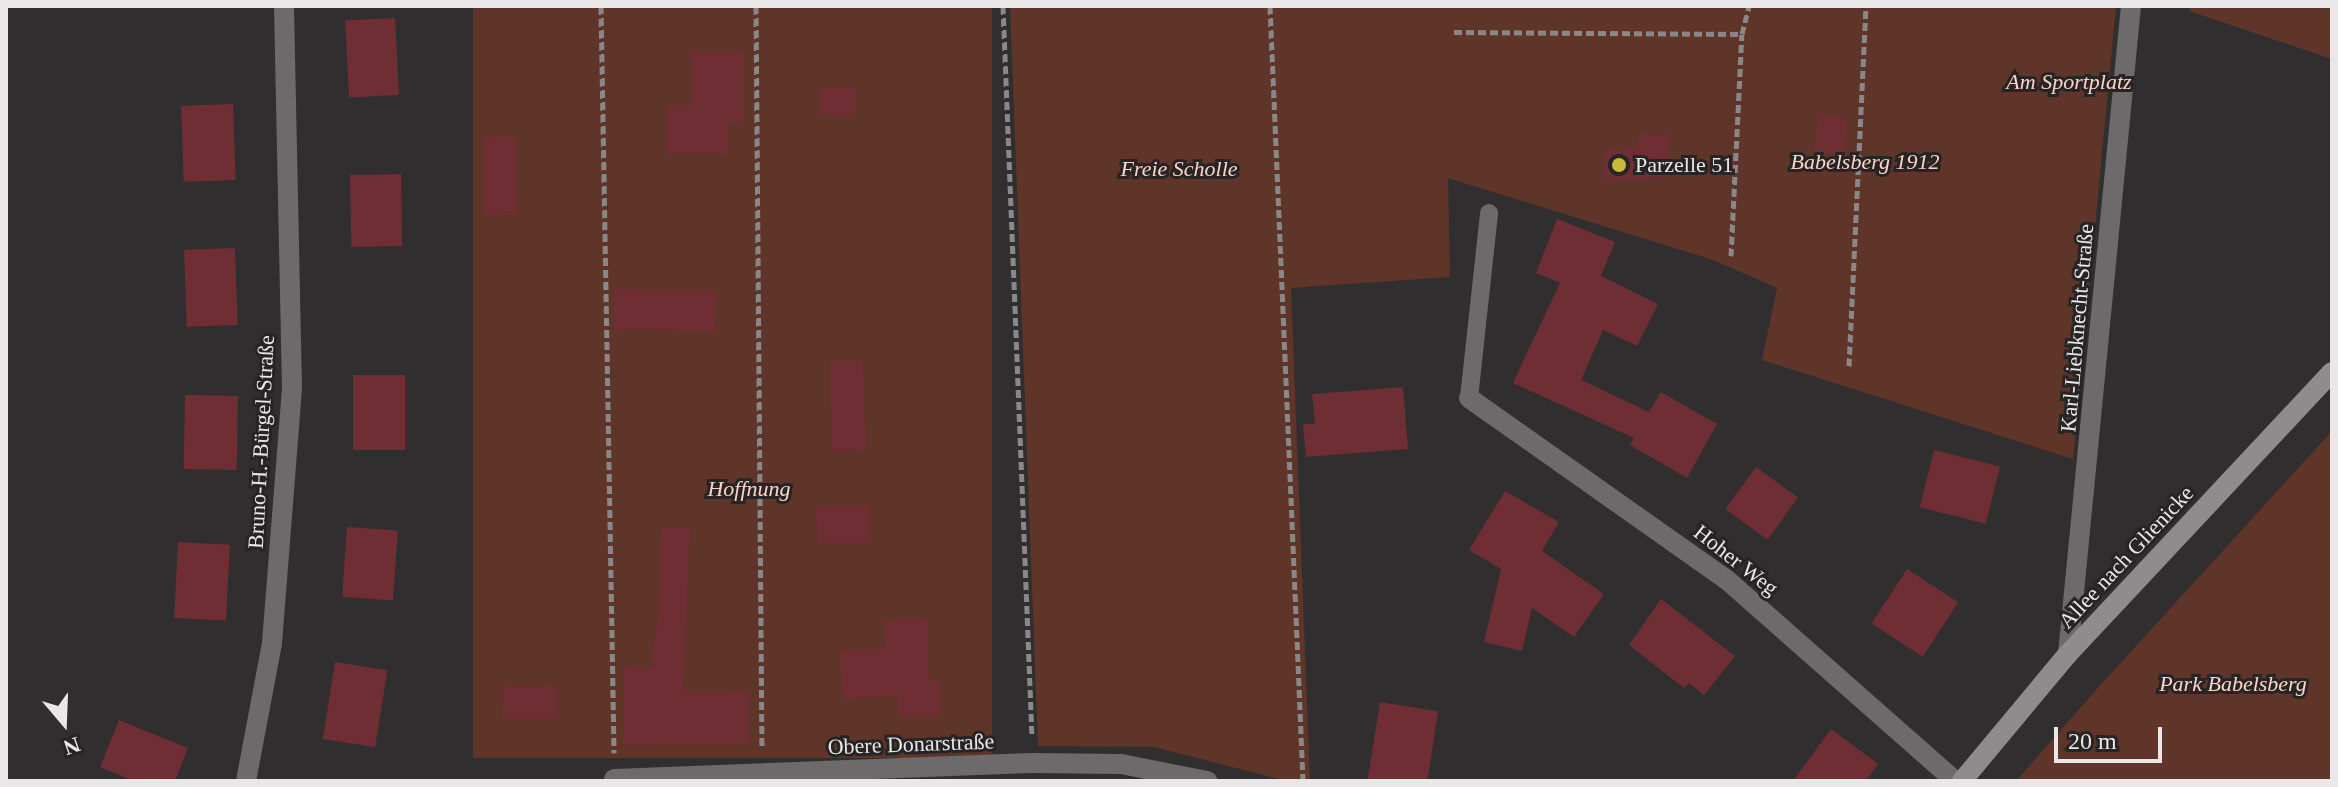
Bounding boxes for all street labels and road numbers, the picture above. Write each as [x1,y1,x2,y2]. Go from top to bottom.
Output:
street label: Karl-Liebknecht-Straße [2055,223,2099,433]
street label: Bruno-H.-Bürgel-Straße [242,334,280,550]
street label: Allee nach Glienicke [2053,480,2199,634]
street label: Hoher Weg [1688,519,1784,601]
street label: Obere Donarstraße [827,728,995,760]

